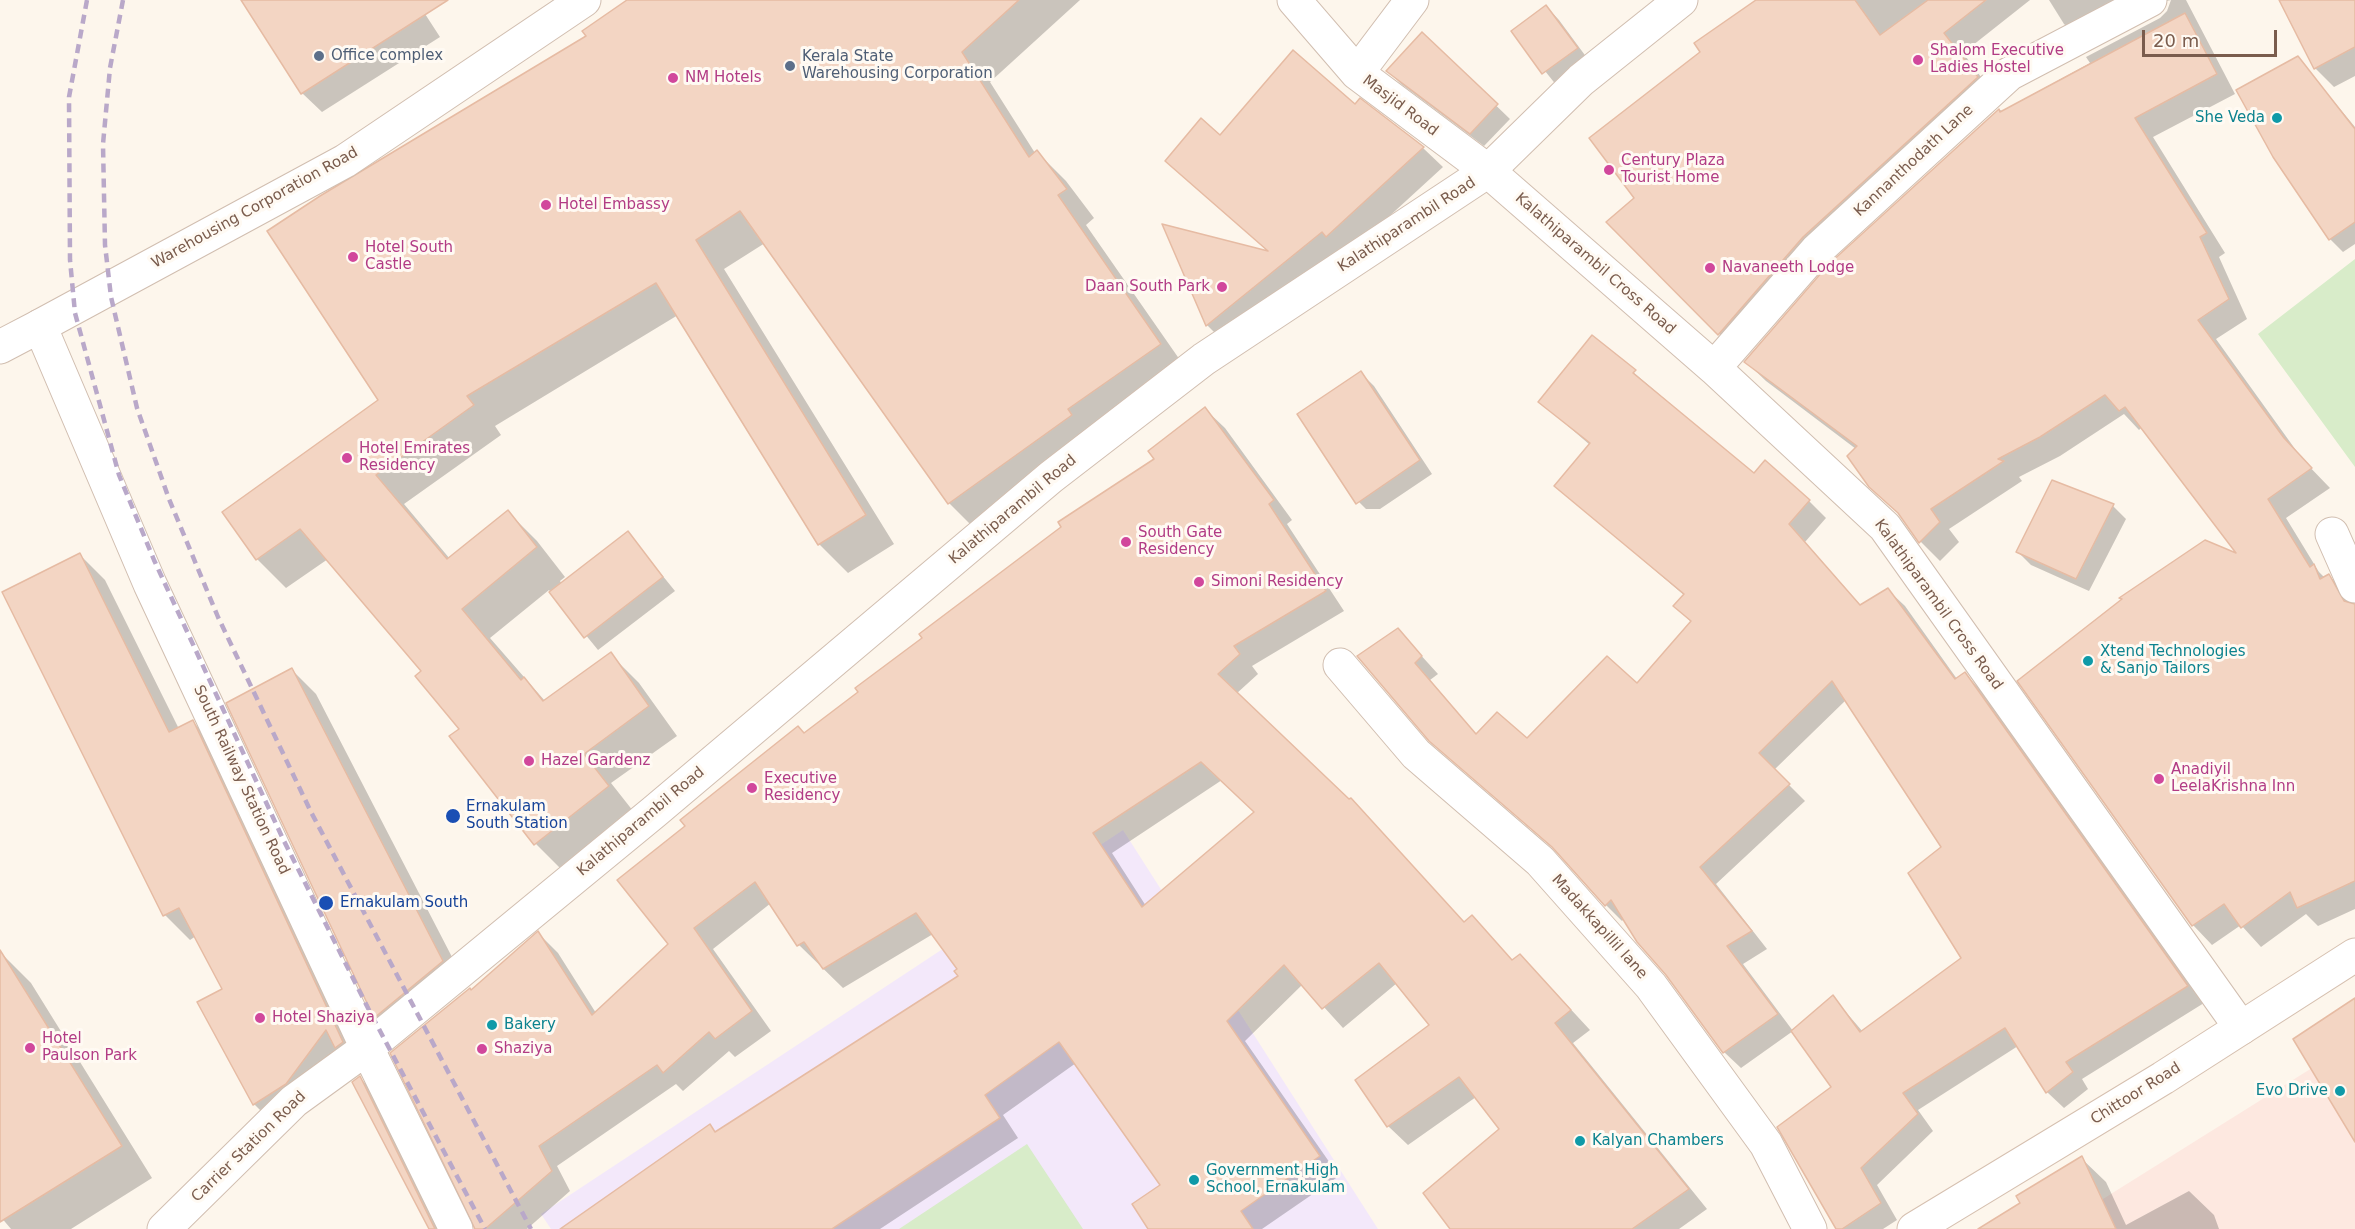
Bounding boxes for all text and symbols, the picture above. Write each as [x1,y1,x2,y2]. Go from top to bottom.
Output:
scale bar [2145,18,2280,56]
text: 20 m [2153,30,2199,51]
place label: Shalom Executive Ladies Hostel [1930,42,2064,77]
place label: Office complex [331,47,443,65]
place label: Kerala State Warehousing Corporation [802,48,993,83]
marker: Office complex [312,49,326,63]
marker: Shalom Executive Ladies Hostel [1911,53,1925,67]
marker: Kerala State Warehousing Corporation [783,59,797,73]
place label: NM Hotels [685,69,761,87]
marker: NM Hotels [666,71,680,85]
street label: Masjid Road [1359,72,1441,140]
street label: Kannanthodath Lane [1851,101,1977,221]
place label: She Veda [2195,109,2265,127]
marker: She Veda [2270,111,2284,125]
street label: Warehousing Corporation Road [149,144,361,272]
place label: Century Plaza Tourist Home [1621,152,1725,187]
marker: Century Plaza Tourist Home [1602,163,1616,177]
street label: Kalathiparambil Road [1335,174,1479,276]
street label: Kalathiparambil Cross Road [1511,189,1679,339]
place label: Hotel Embassy [558,196,670,214]
marker: Hotel Embassy [539,198,553,212]
place label: Hotel South Castle [365,239,453,274]
marker: Hotel South Castle [346,250,360,264]
place label: Navaneeth Lodge [1722,259,1854,277]
marker: Navaneeth Lodge [1703,261,1717,275]
place label: Daan South Park [1085,278,1210,296]
marker: Daan South Park [1215,280,1229,294]
place label: Hotel Emirates Residency [359,440,470,475]
marker: Hotel Emirates Residency [340,451,354,465]
street label: Kalathiparambil Road [946,451,1080,569]
street label: Kalathiparambil Cross Road [1870,516,2006,694]
place label: South Gate Residency [1138,524,1222,559]
marker: South Gate Residency [1119,535,1133,549]
place label: Simoni Residency [1211,573,1343,591]
marker: Simoni Residency [1192,575,1206,589]
place label: Xtend Technologies & Sanjo Tailors [2100,643,2246,678]
marker: Xtend Technologies & Sanjo Tailors [2081,654,2095,668]
street label: South Railway Station Road [189,682,293,878]
place label: Hazel Gardenz [541,752,650,770]
marker: Hazel Gardenz [522,754,536,768]
place label: Anadiyil LeelaKrishna Inn [2171,761,2295,796]
street label: Kalathiparambil Road [574,763,708,881]
place label: Executive Residency [764,770,840,805]
marker: Anadiyil LeelaKrishna Inn [2152,772,2166,786]
marker: Executive Residency [745,781,759,795]
place label: Ernakulam South Station [466,798,568,833]
marker: Ernakulam South Station [444,807,462,825]
street label: Madakkapillil lane [1547,871,1651,983]
marker: Ernakulam South [317,894,335,912]
place label: Ernakulam South [340,894,468,912]
place label: Hotel Shaziya [272,1009,375,1027]
marker: Hotel Shaziya [253,1011,267,1025]
place label: Bakery [504,1016,556,1034]
marker: Bakery [485,1018,499,1032]
place label: Hotel Paulson Park [42,1030,137,1065]
place label: Shaziya [494,1040,552,1058]
marker: Hotel Paulson Park [23,1041,37,1055]
marker: Shaziya [475,1042,489,1056]
street label: Chittoor Road [2088,1059,2184,1129]
place label: Evo Drive [2256,1082,2328,1100]
marker: Evo Drive [2333,1084,2347,1098]
street label: Carrier Station Road [188,1088,310,1206]
place label: Kalyan Chambers [1592,1132,1724,1150]
marker: Kalyan Chambers [1573,1134,1587,1148]
place label: Government High School, Ernakulam [1206,1162,1345,1197]
marker: Government High School, Ernakulam [1187,1173,1201,1187]

